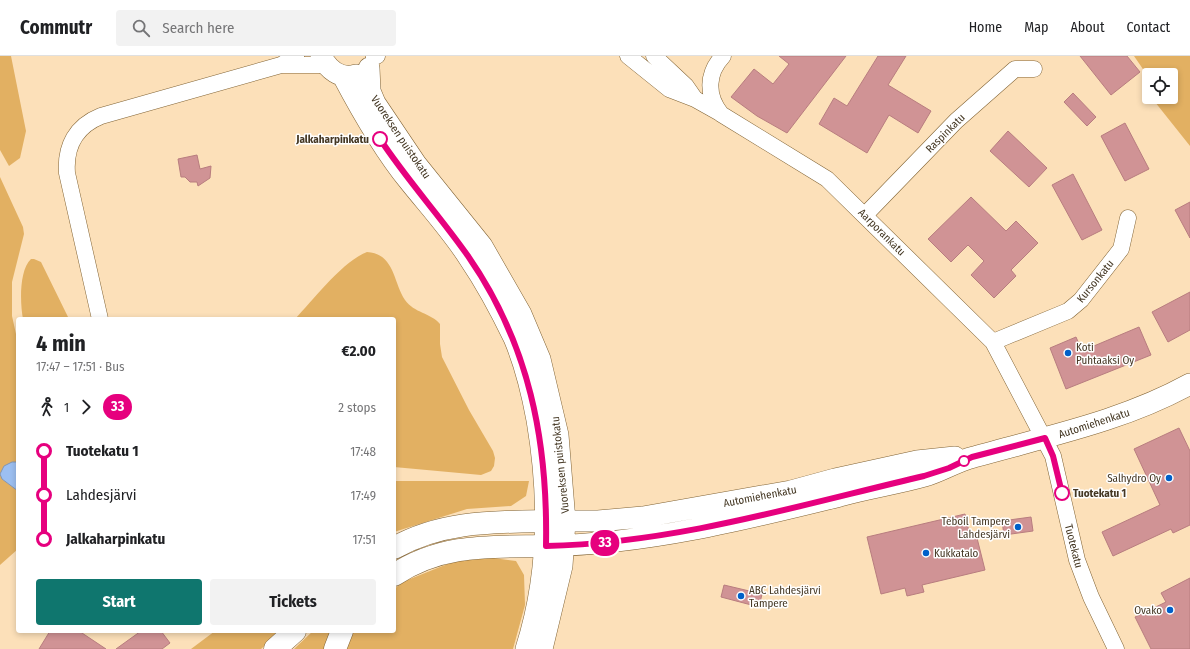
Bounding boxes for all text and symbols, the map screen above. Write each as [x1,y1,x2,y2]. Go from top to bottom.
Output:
search box [116,10,396,46]
text: Commutr [20,16,92,39]
icon: search [130,17,152,39]
text: Search here [162,19,235,37]
text: Home [969,19,1002,36]
text: Map [1024,19,1048,36]
text: About [1070,19,1105,36]
text: Contact [1127,19,1170,36]
map controls [1142,68,1178,104]
button: locate [1142,68,1178,104]
street label: Vuoreksen puistokatu [368,93,433,181]
street label: Raspinkatu [923,111,968,156]
marker: Jalkaharpinkatu [372,131,388,147]
place label: Jalkaharpinkatu [295,133,369,146]
street label: Aarporankatu [855,206,908,259]
street label: Kursonkatu [1074,257,1117,305]
text: 4 min [36,330,86,357]
place label: Koti Puhtaaksi Oy [1076,341,1134,367]
text: €2.00 [342,342,376,360]
marker: Koti Puhtaaksi Oy [1063,348,1073,358]
text: 17:47 – 17:51 · Bus [36,359,124,374]
icon: walk [36,396,58,418]
icon: forward [75,396,97,418]
text: 33 [111,398,124,415]
text: 1 [64,400,69,415]
text: 2 stops [338,400,376,415]
street label: Automiehenkatu [1057,406,1131,441]
street label: Vuoreksen puistokatu [549,416,572,514]
text: Tuotekatu 1 [66,442,139,460]
text: 17:48 [350,444,376,459]
unlabelled marker [958,455,970,467]
place label: Salhydro Oy [1107,472,1161,485]
marker: Salhydro Oy [1164,473,1174,483]
street label: Automiehenkatu [722,483,798,510]
marker: Tuotekatu 1 [1054,485,1070,501]
text: Lahdesjärvi [66,486,136,504]
place label: Tuotekatu 1 [1073,487,1126,500]
text: 17:49 [351,488,376,503]
place label: Teboil Tampere Lahdesjärvi [942,515,1010,541]
marker: Teboil Tampere Lahdesjärvi [1013,522,1023,532]
street label: Tuotekatu [1062,523,1085,569]
text: Jalkaharpinkatu [66,530,165,548]
line badge: 33 [587,530,623,556]
text: 17:51 [352,532,376,547]
text: 33 [598,534,612,551]
place label: Kukkatalo [934,547,979,560]
marker: Kukkatalo [921,548,931,558]
button: Start [36,579,202,625]
button: Tickets [210,579,376,625]
place label: ABC Lahdesjärvi Tampere [749,584,821,610]
marker: ABC Lahdesjärvi Tampere [736,591,746,601]
place label: Ovako [1134,604,1162,617]
marker: Ovako [1165,605,1175,615]

